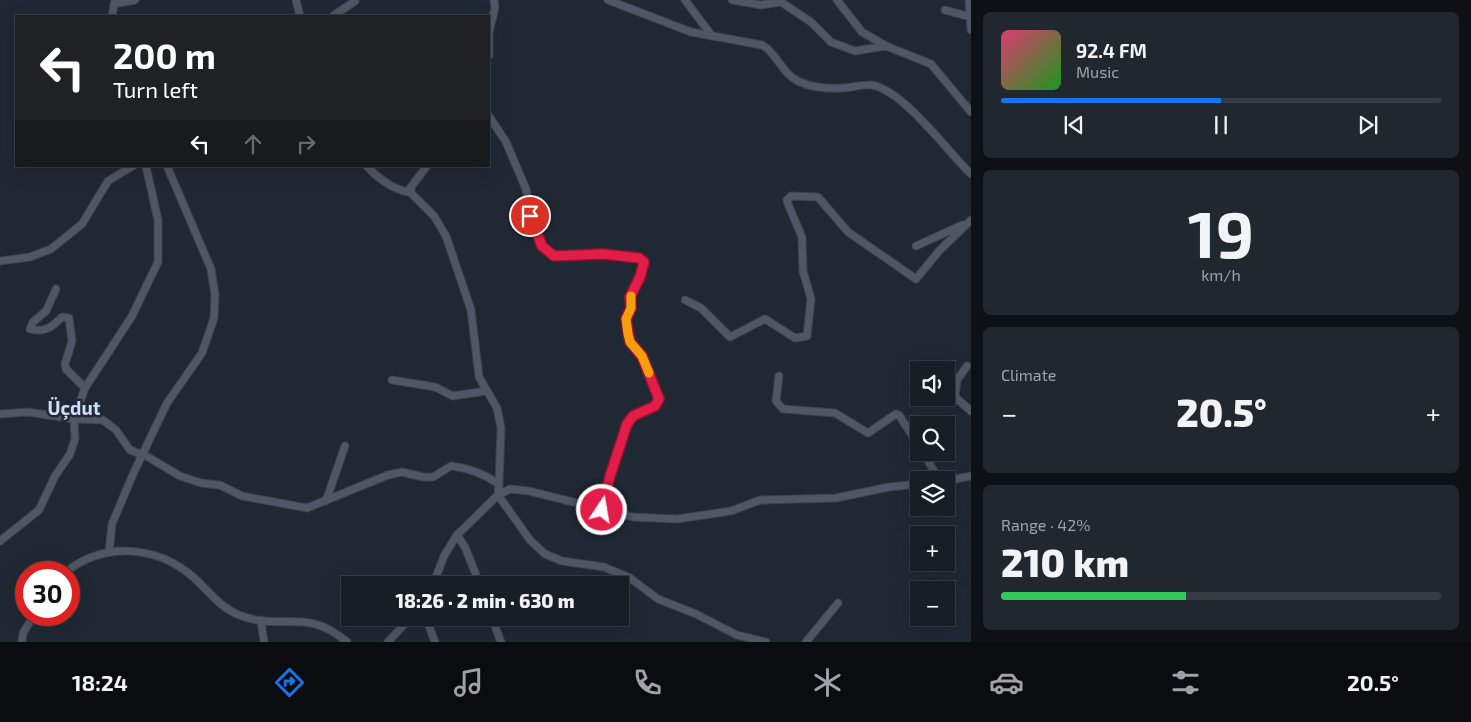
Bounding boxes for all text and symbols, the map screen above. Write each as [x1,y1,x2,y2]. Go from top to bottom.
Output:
text: 200 m [113,34,216,76]
icon: left [30,35,95,100]
text: 92.4 FM [1076,39,1147,62]
text: Music [1076,62,1119,81]
text: Turn left [113,76,198,102]
icon: previous [1060,111,1088,139]
icon: pause [1207,111,1235,139]
icon: next [1354,111,1382,139]
icon: left [186,130,214,158]
icon: ahead [239,130,267,158]
icon: right [292,130,320,158]
text: 19 [1188,193,1254,271]
pin [509,195,551,237]
icon: arrive [516,202,544,230]
text: km/h [1201,265,1241,284]
map controls [910,361,955,626]
button: sound [910,361,955,406]
text: Climate [1001,365,1056,384]
text: 20.5° [1176,389,1267,435]
district label: Üçdut [48,396,101,420]
text: − [1001,396,1017,430]
text: + [1426,396,1441,430]
button: search [910,416,955,461]
button: layers [910,471,955,516]
position arrow [575,483,627,535]
text: Range · 42% [1001,515,1090,534]
button: + [910,526,955,571]
text: 210 km [1001,539,1129,585]
speed limit sign: 30 [15,561,80,626]
button: − [910,581,955,626]
text: 18:26 · 2 min · 630 m [396,589,574,612]
icon: directions [272,665,307,700]
icon: music [451,665,486,700]
icon: phone [630,665,665,700]
icon: climate [810,665,845,700]
icon: car [989,665,1024,700]
icon: filters [1168,665,1203,700]
text: 18:24 [72,669,128,695]
text: 20.5° [1347,669,1399,695]

